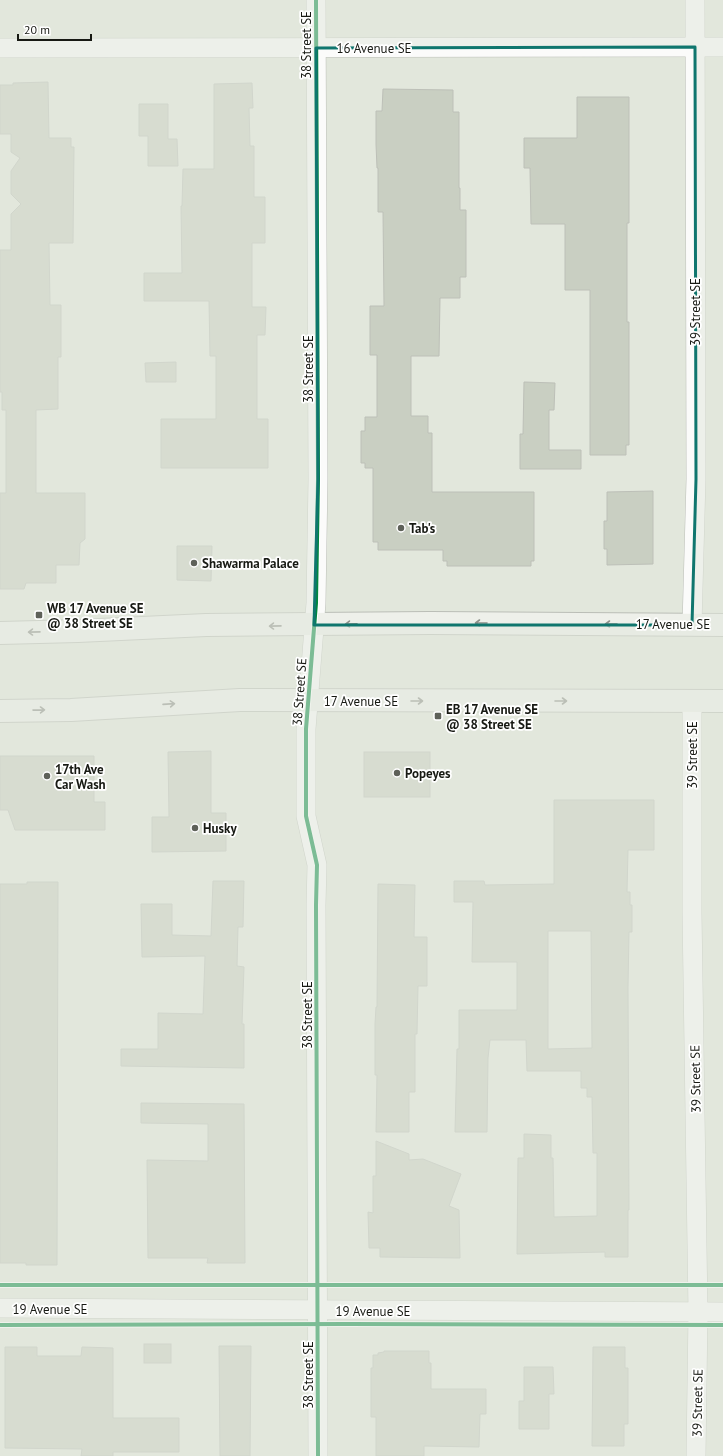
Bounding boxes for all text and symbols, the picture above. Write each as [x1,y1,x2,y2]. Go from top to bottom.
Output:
street label: 38 Street SE [298,11,315,79]
scale bar [18,16,91,42]
text: 20 m [24,22,50,37]
street label: 16 Avenue SE [336,40,412,57]
street label: 39 Street SE [687,278,704,346]
street label: 38 Street SE [300,335,317,403]
place label: Tab's [409,520,436,537]
marker: Tab's [396,523,406,533]
place label: Shawarma Palace [202,555,299,572]
marker: Shawarma Palace [189,558,199,568]
place label: WB 17 Avenue SE @ 38 Street SE [47,600,144,632]
marker: WB 17 Avenue SE @ 38 Street SE [34,610,44,620]
street label: 17 Avenue SE [636,616,710,633]
one-way arrow [475,619,488,627]
one-way arrow [345,620,358,628]
one-way arrow [605,620,618,628]
one-way arrow [269,622,282,629]
one-way arrow [28,628,41,636]
street label: 38 Street SE [289,657,310,727]
street label: 17 Avenue SE [324,693,398,710]
one-way arrow [410,697,423,705]
one-way arrow [554,697,567,705]
one-way arrow [162,701,175,708]
place label: EB 17 Avenue SE @ 38 Street SE [446,701,538,733]
one-way arrow [32,706,45,714]
marker: EB 17 Avenue SE @ 38 Street SE [433,711,443,721]
street label: 39 Street SE [684,721,701,789]
place label: 17th Ave Car Wash [55,761,106,793]
place label: Popeyes [405,765,451,782]
marker: Popeyes [392,768,402,778]
marker: 17th Ave Car Wash [42,771,52,781]
place label: Husky [203,820,238,837]
marker: Husky [190,823,200,833]
street label: 38 Street SE [299,981,316,1049]
street label: 39 Street SE [686,1045,705,1113]
street label: 19 Avenue SE [12,1301,88,1318]
street label: 19 Avenue SE [335,1303,411,1320]
street label: 38 Street SE [300,1341,317,1409]
street label: 39 Street SE [688,1369,707,1437]

